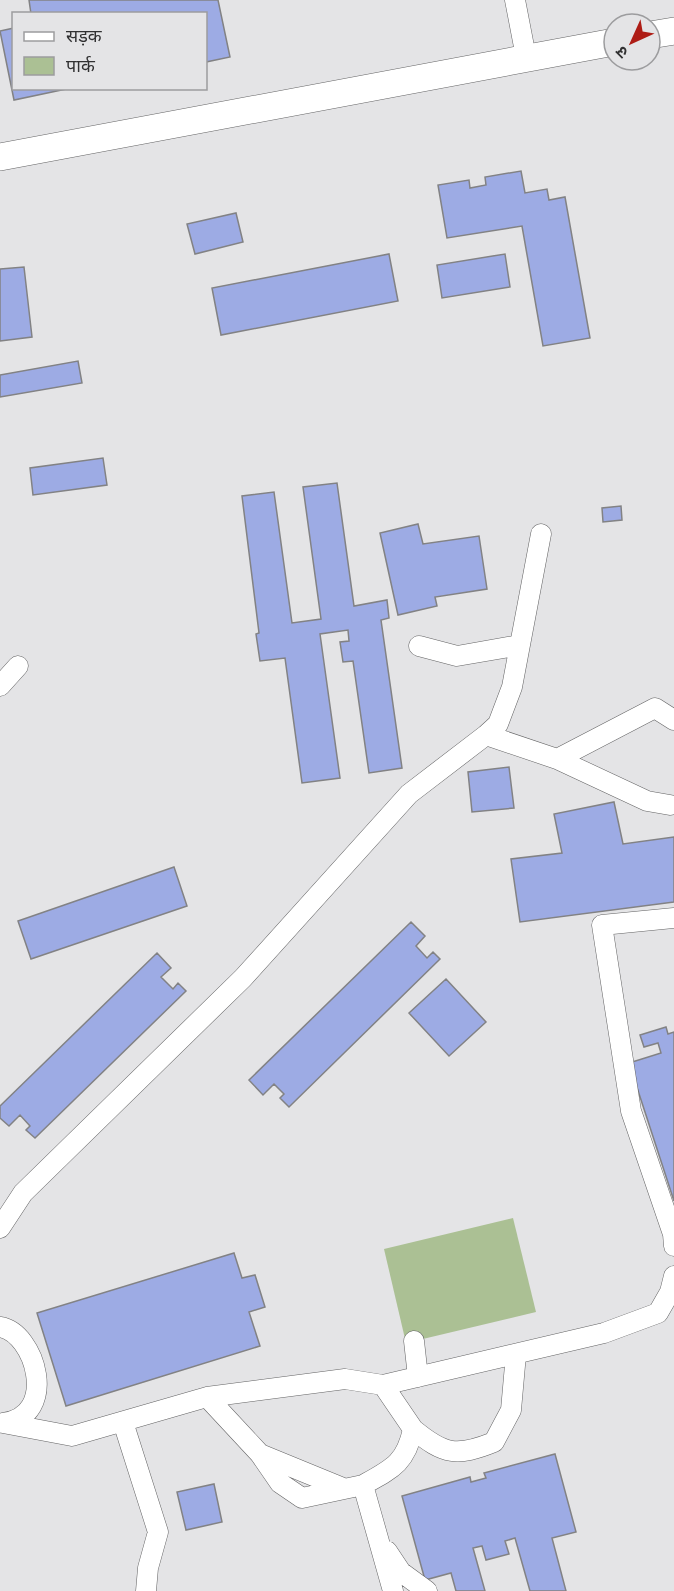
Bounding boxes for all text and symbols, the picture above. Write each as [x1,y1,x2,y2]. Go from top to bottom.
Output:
legend [12,12,207,90]
north arrow [602,12,662,72]
text: सड़क [66,25,103,47]
text: उ [611,41,632,62]
text: पार्क [66,55,96,77]

